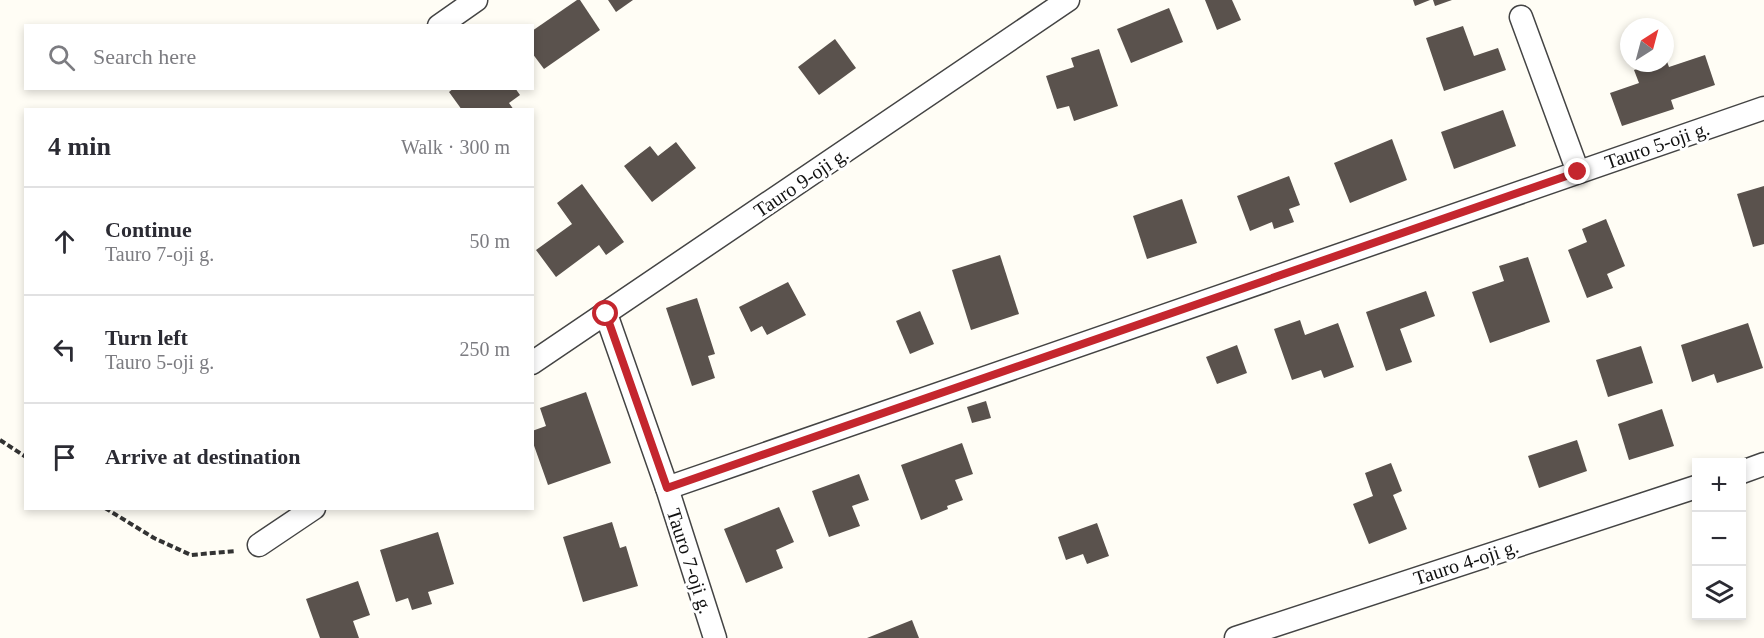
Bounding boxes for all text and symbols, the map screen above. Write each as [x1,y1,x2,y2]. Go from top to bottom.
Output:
north arrow [1620,18,1674,72]
search box [24,24,534,90]
icon: search [45,41,78,74]
text: Search here [93,44,196,69]
street label: Tauro 5-oji g. [1602,117,1713,174]
text: 4 min [48,132,111,161]
text: Walk · 300 m [401,136,510,158]
street label: Tauro 9-oji g. [750,142,853,222]
route end [1564,158,1590,184]
text: Continue [105,217,192,242]
icon: ahead [48,225,81,258]
text: 50 m [469,230,510,252]
text: Tauro 7-oji g. [105,243,214,265]
route start [592,300,618,326]
text: Turn left [105,325,188,350]
icon: left [48,333,81,366]
text: 250 m [459,338,510,360]
text: Tauro 5-oji g. [105,351,214,373]
icon: arrive [48,441,81,474]
text: Arrive at destination [105,444,301,469]
map controls [1692,458,1746,620]
button: + [1692,458,1746,512]
street label: Tauro 7-oji g. [662,506,717,617]
button: − [1692,512,1746,566]
street label: Tauro 4-oji g. [1411,535,1522,590]
button: layers [1692,566,1746,620]

